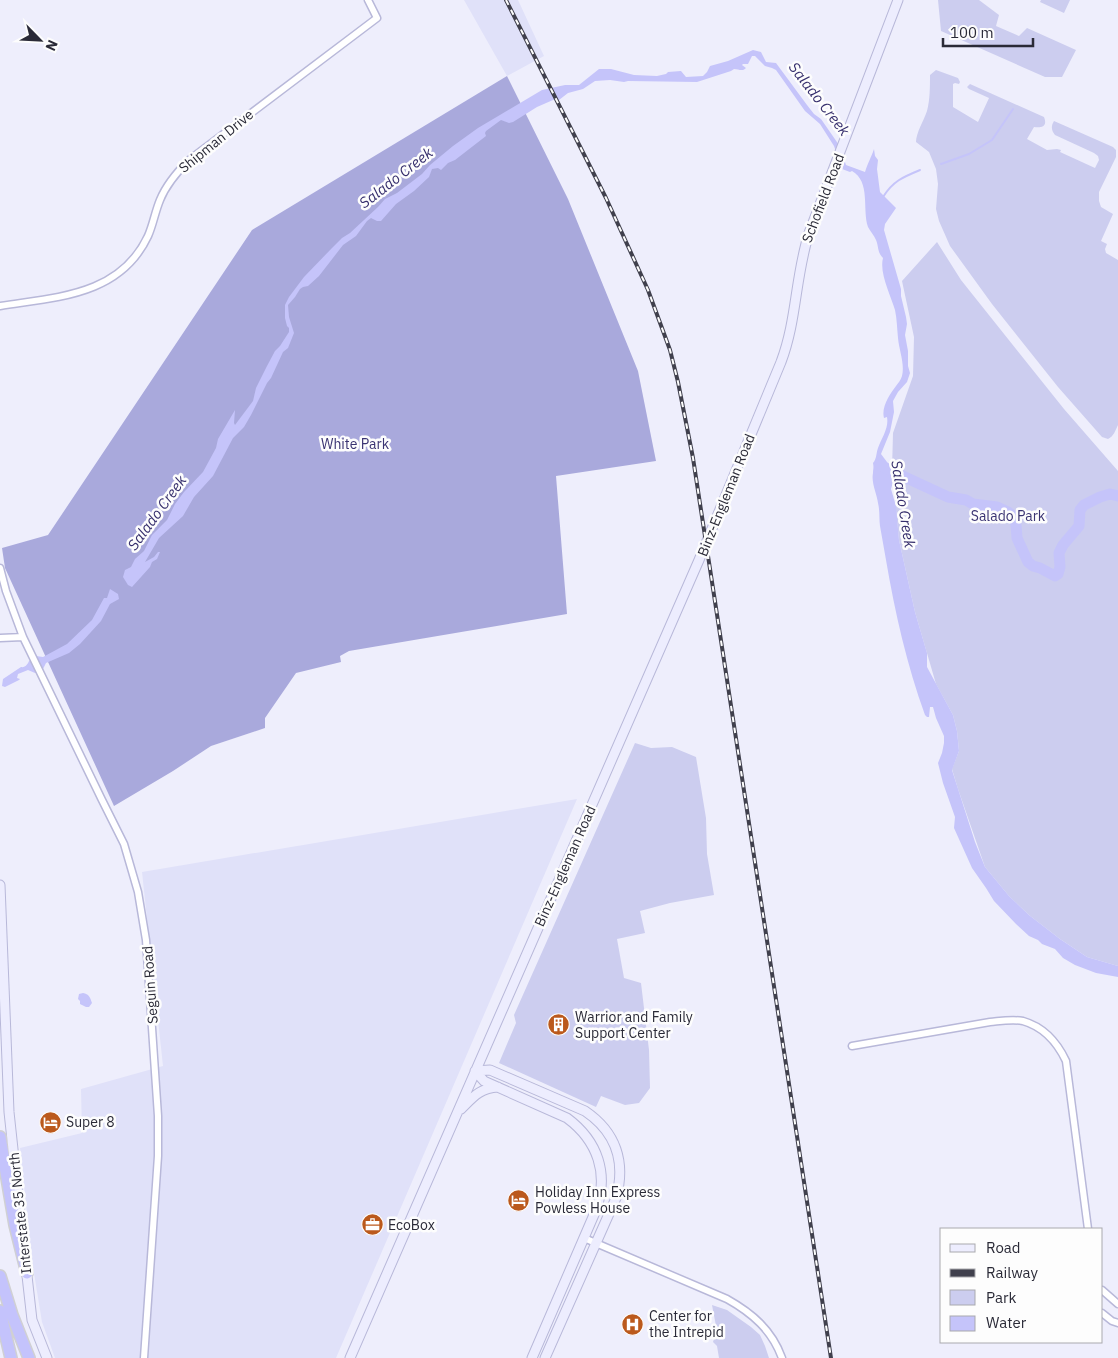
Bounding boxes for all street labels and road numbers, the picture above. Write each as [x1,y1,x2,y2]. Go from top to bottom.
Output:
street label: Shipman Drive [175,105,257,177]
street label: Schofield Road [798,151,848,245]
street label: Binz-Engleman Road [693,431,759,559]
street label: Binz-Engleman Road [530,803,600,929]
street label: Seguin Road [138,945,162,1025]
street label: Interstate 35 North [5,1151,35,1275]

